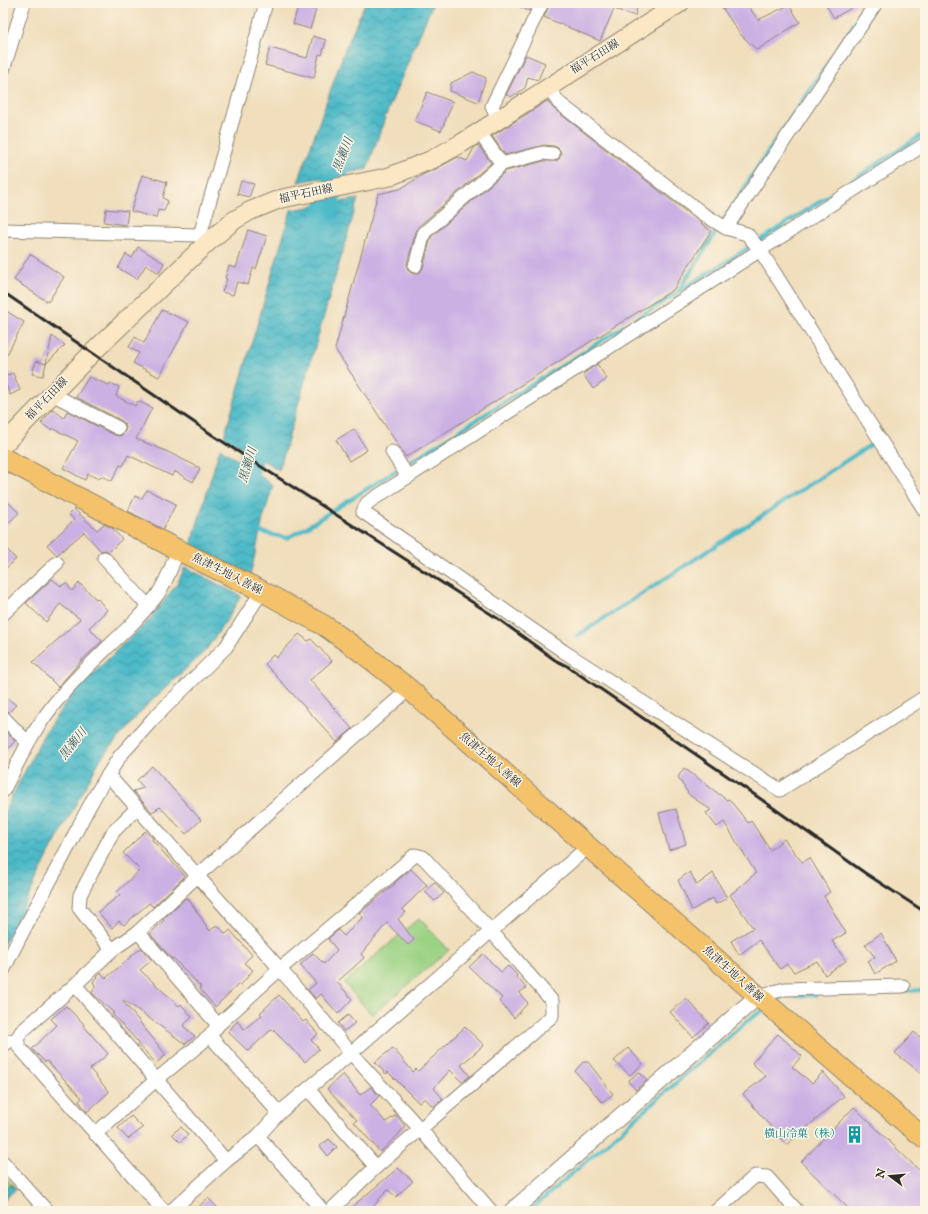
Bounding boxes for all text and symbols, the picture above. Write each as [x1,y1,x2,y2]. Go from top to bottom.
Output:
street label: 福平石田線 [568,36,622,78]
water label: 黒瀬川 [330,134,357,174]
street label: 福平石田線 [278,181,334,207]
street label: 福平石田線 [23,374,71,424]
water label: 黒瀬川 [236,444,261,484]
street label: 魚津生地入善線 [190,550,264,598]
water label: 黒瀬川 [56,724,91,763]
street label: 魚津生地入善線 [456,729,524,791]
street label: 魚津生地入善線 [700,943,766,1005]
building icon: 横山冷菓（株） [844,1124,864,1144]
place label: 横山冷菓（株） [764,1127,841,1141]
north arrow [870,1156,910,1196]
text: N [873,1167,890,1181]

